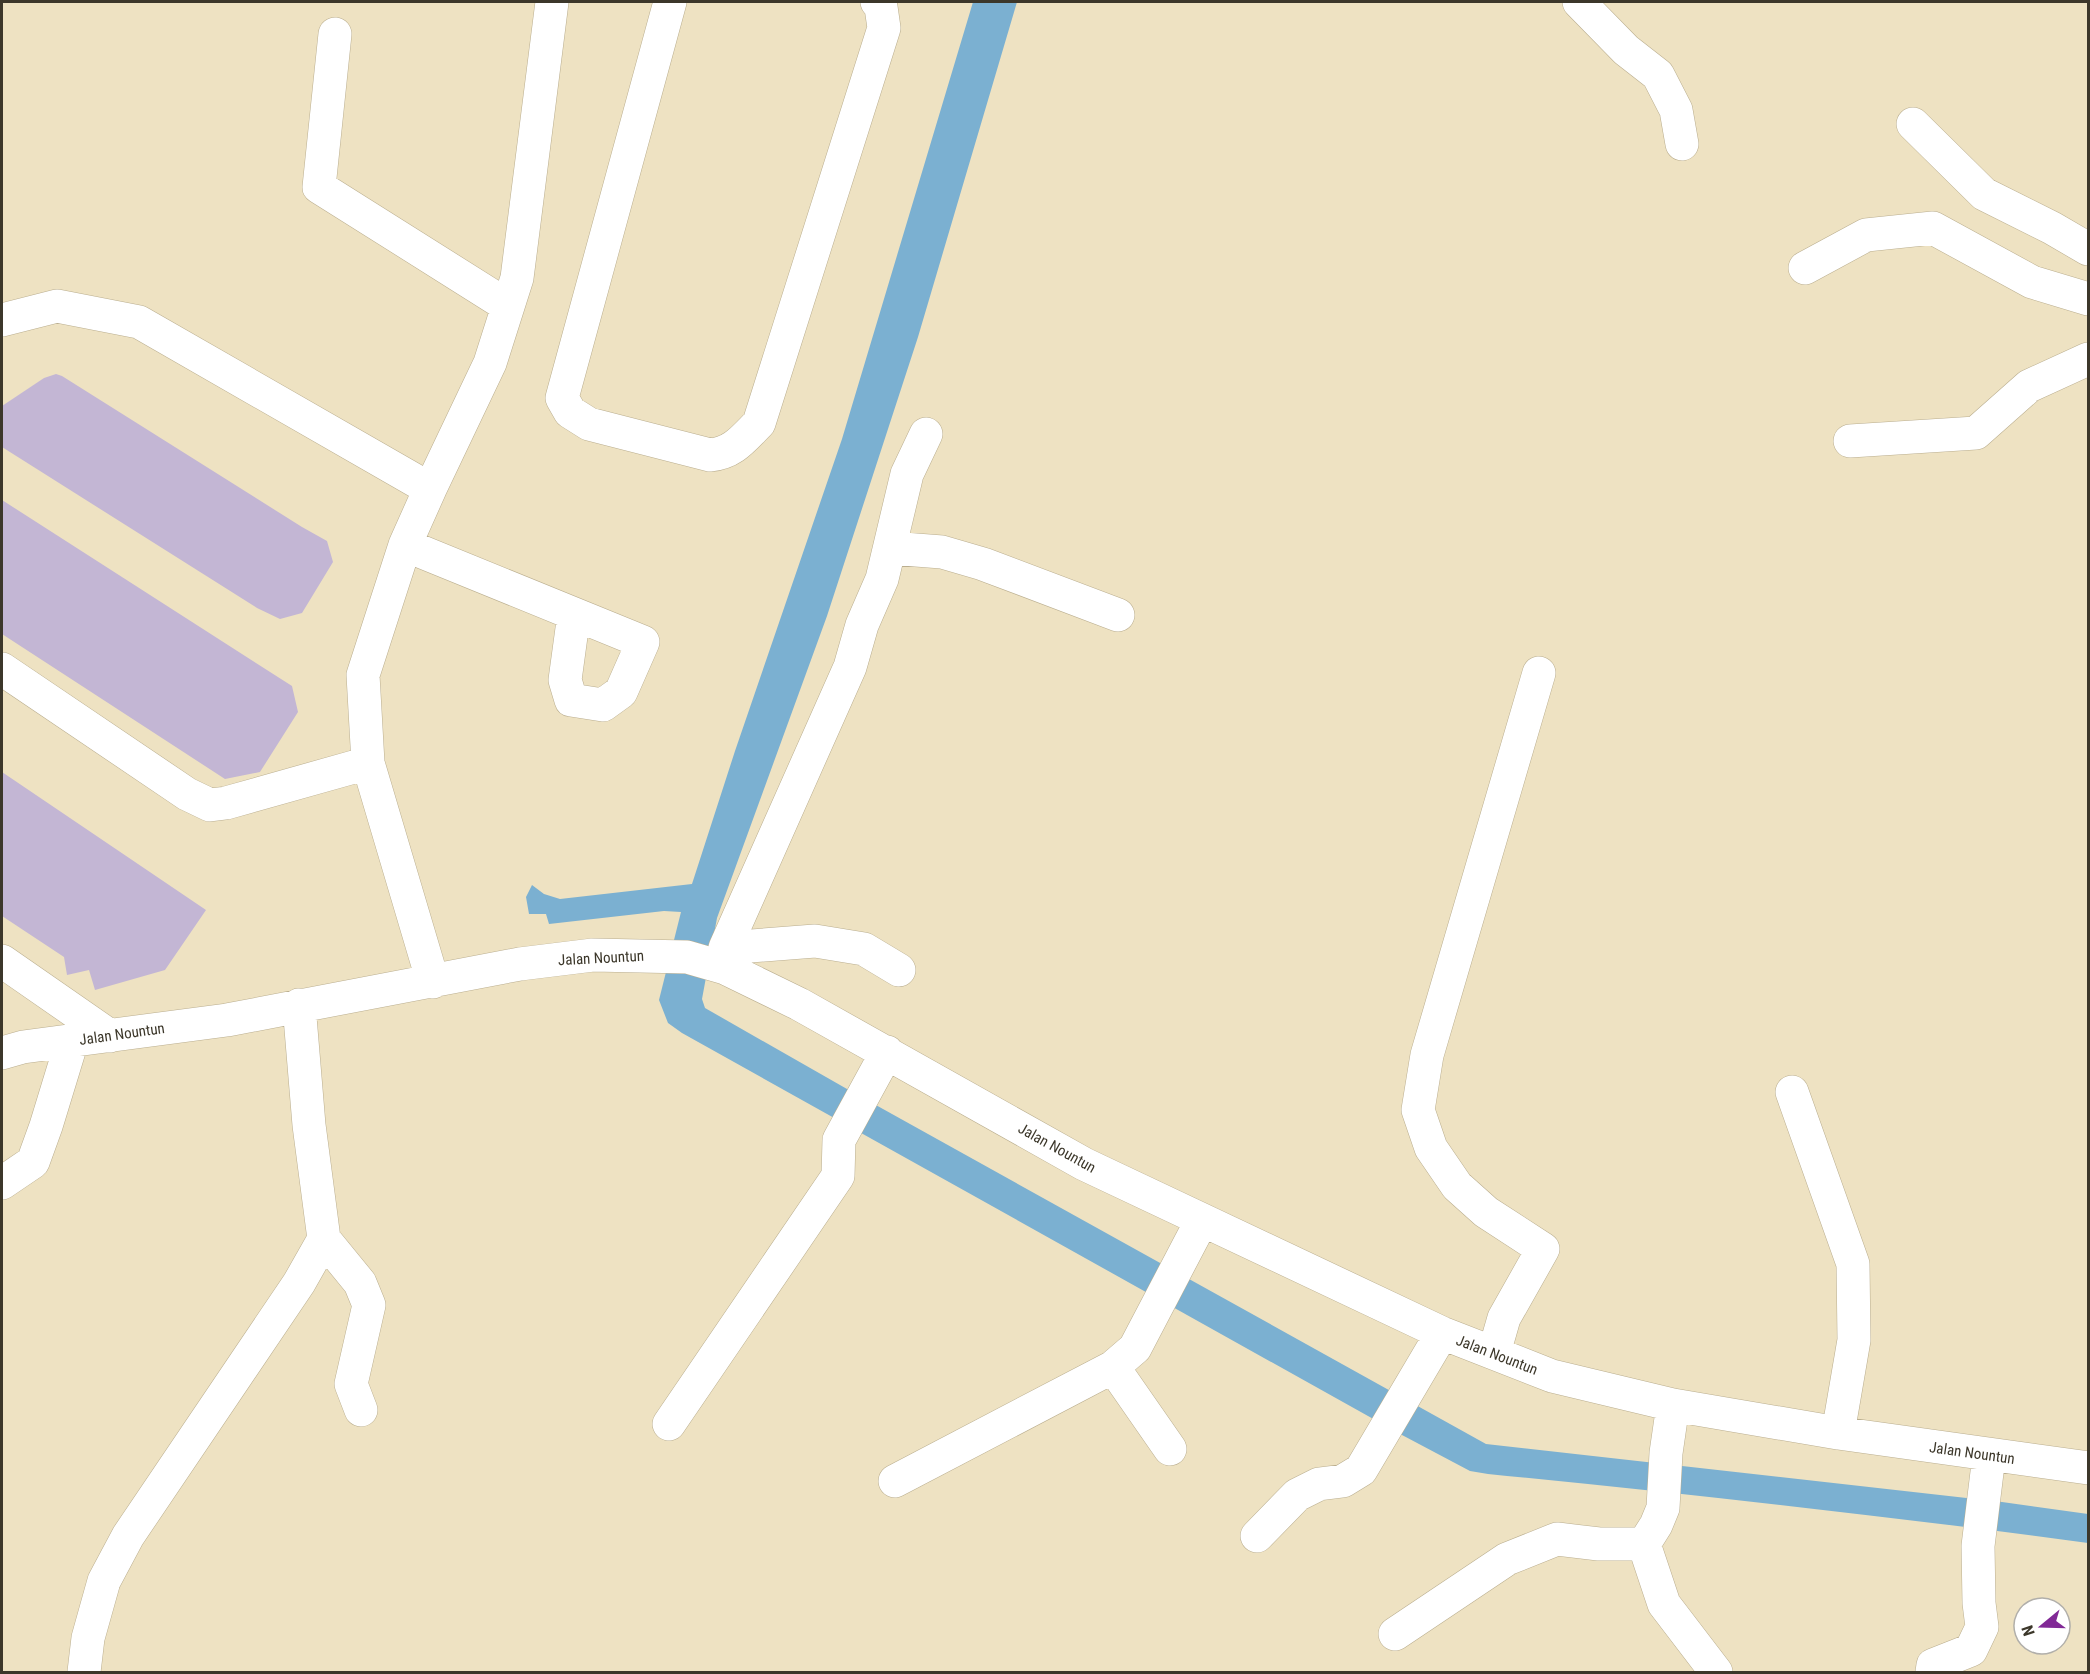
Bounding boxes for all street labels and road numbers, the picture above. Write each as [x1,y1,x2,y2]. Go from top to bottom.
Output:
street label: Jalan Nountun [558,947,644,969]
street label: Jalan Nountun [78,1019,166,1049]
street label: Jalan Nountun [1015,1119,1099,1177]
street label: Jalan Nountun [1454,1331,1540,1379]
street label: Jalan Nountun [1928,1438,2016,1468]

